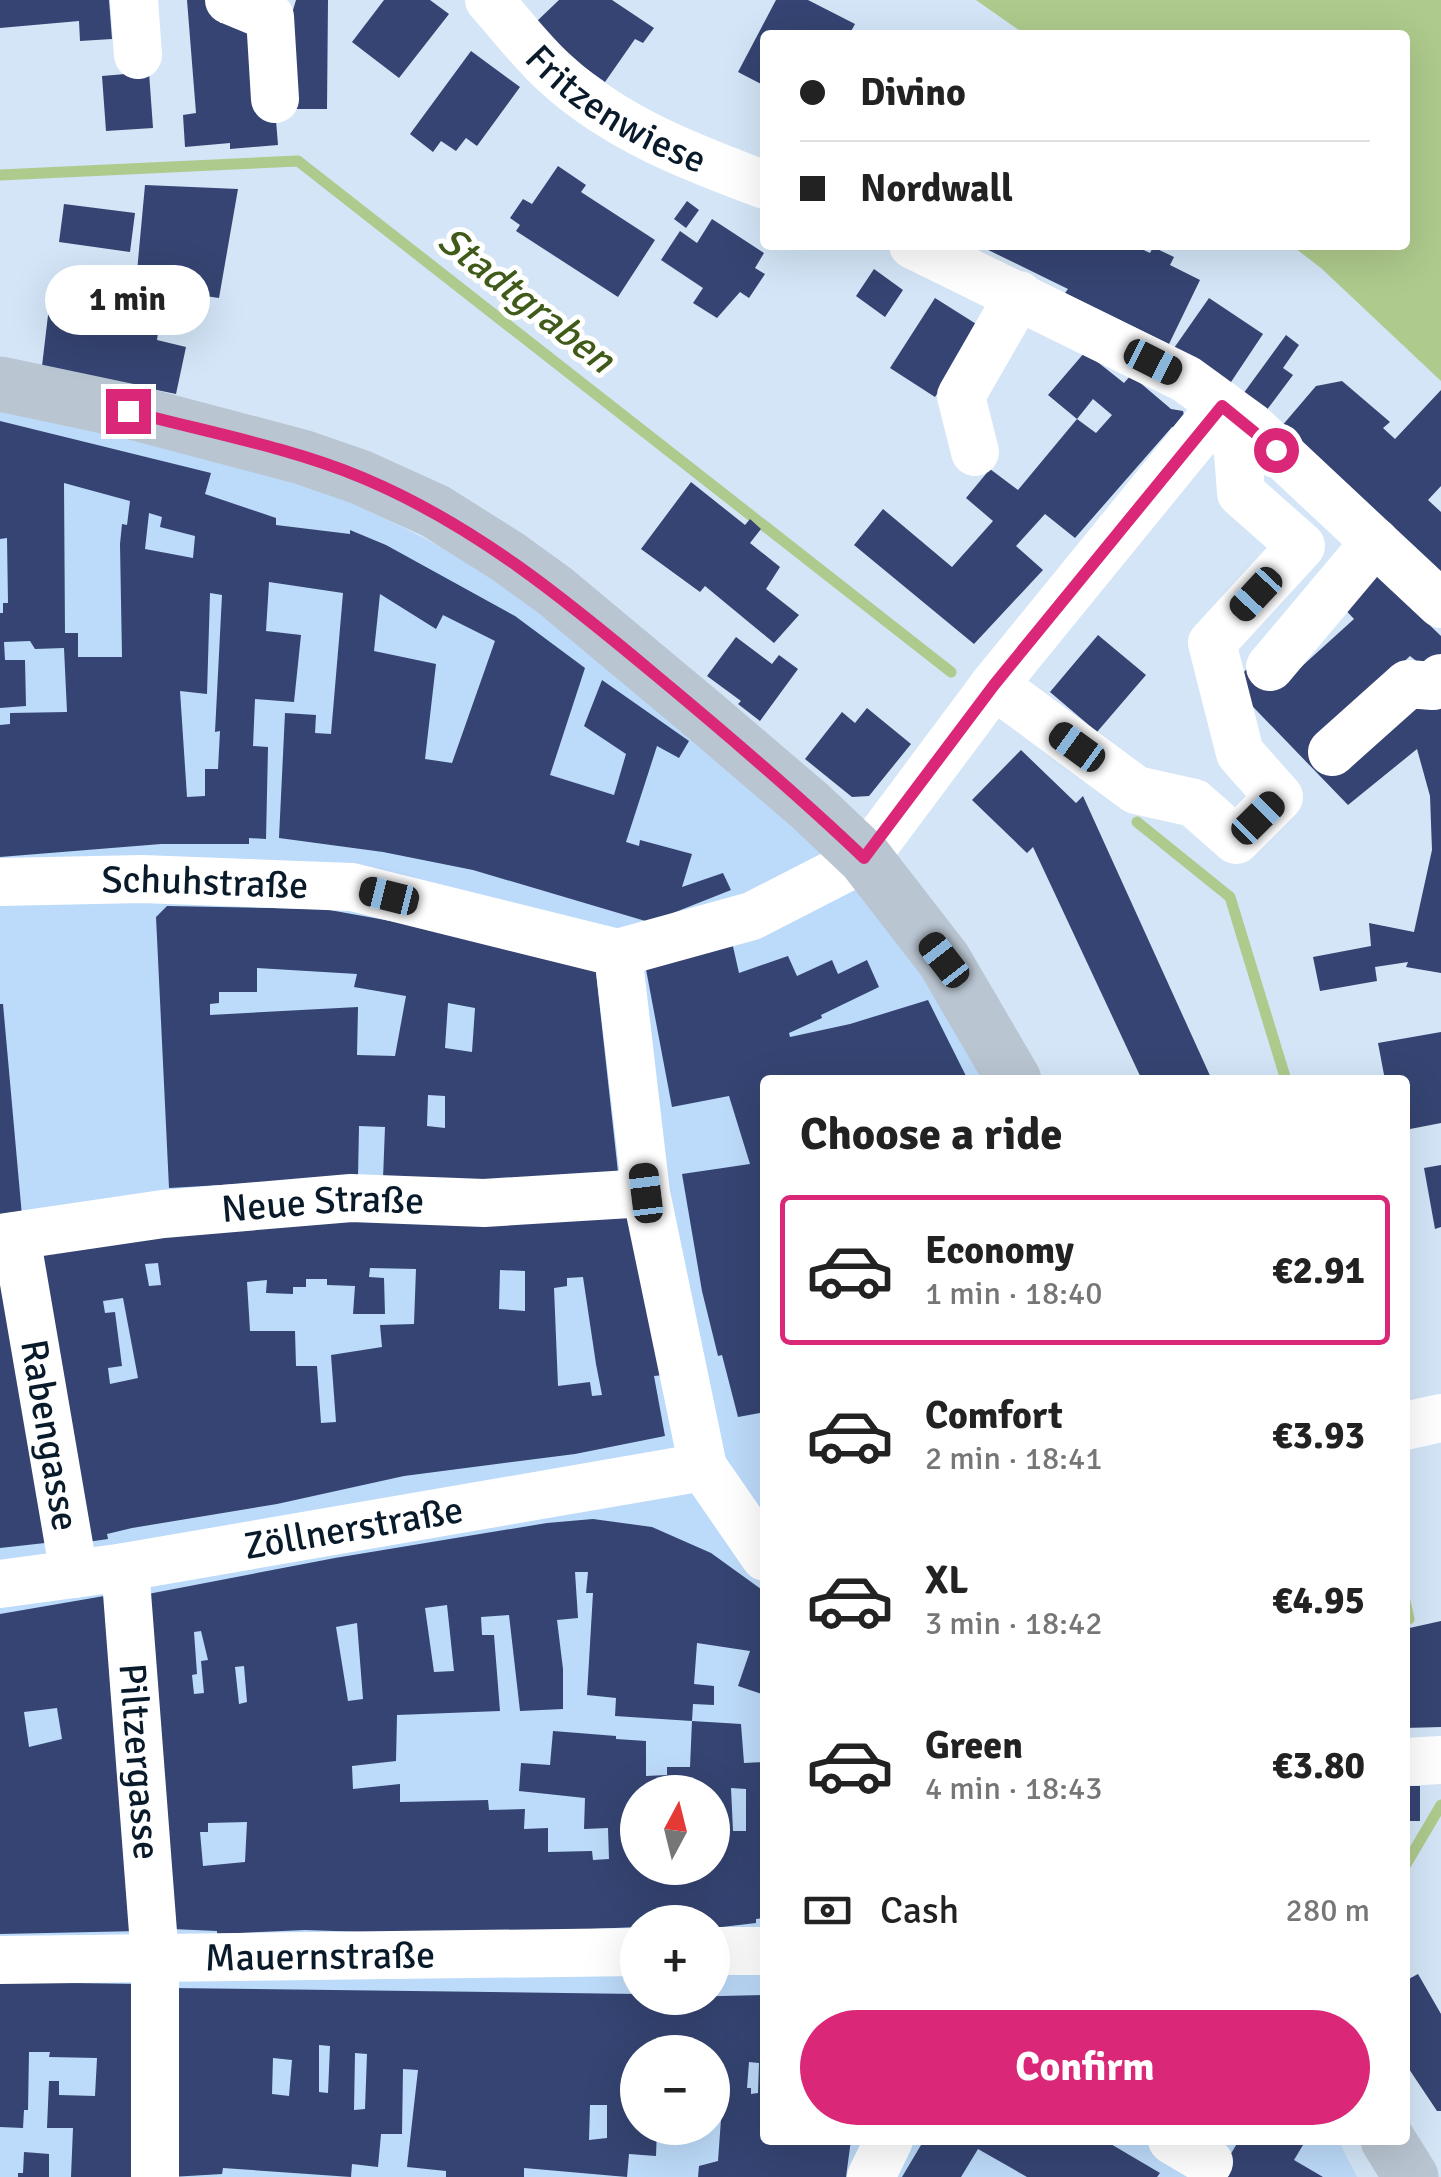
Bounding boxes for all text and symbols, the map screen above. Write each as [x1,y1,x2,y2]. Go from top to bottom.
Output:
street label: Fritzenwiese [515,35,713,184]
text: Divino [860,69,966,116]
text: Nordwall [860,165,1013,212]
water label: Stadtgraben [428,215,625,385]
callout: 1 min [46,266,210,336]
text: 1 min [89,280,166,319]
car [1119,335,1187,389]
route end [106,389,151,434]
route start [1254,428,1299,473]
car [1225,562,1287,626]
car [1044,717,1110,777]
car [1226,786,1290,850]
street label: Schuhstraße [101,856,309,909]
car [356,874,422,918]
car [914,927,974,993]
text: Choose a ride [800,1107,1063,1162]
car [627,1161,665,1225]
street label: Neue Straße [219,1175,425,1233]
icon: car [805,1225,895,1315]
text: Economy [925,1227,1074,1274]
text: €2.91 [1272,1247,1365,1294]
text: 1 min · 18:40 [925,1274,1103,1313]
street label: Rabengasse [10,1336,89,1534]
icon: car [805,1390,895,1480]
text: Comfort [925,1392,1063,1439]
text: €3.93 [1272,1412,1365,1459]
text: 2 min · 18:41 [925,1439,1103,1478]
street label: Zöllnerstraße [240,1486,467,1570]
icon: car [805,1555,895,1645]
text: XL [925,1557,968,1604]
text: €4.95 [1272,1577,1365,1624]
text: 3 min · 18:42 [925,1604,1103,1643]
street label: Piltzergasse [108,1661,170,1861]
icon: car [805,1720,895,1810]
text: Green [925,1722,1023,1769]
text: €3.80 [1272,1742,1365,1789]
text: 4 min · 18:43 [925,1769,1103,1808]
north arrow [620,1775,730,1885]
map controls [620,1775,730,2145]
icon: cash [800,1883,855,1938]
text: Cash [880,1887,959,1934]
text: 280 m [1286,1891,1370,1930]
button: + [620,1905,730,2015]
street label: Mauernstraße [205,1932,435,1981]
button: Confirm [800,2010,1370,2125]
button: − [620,2035,730,2145]

